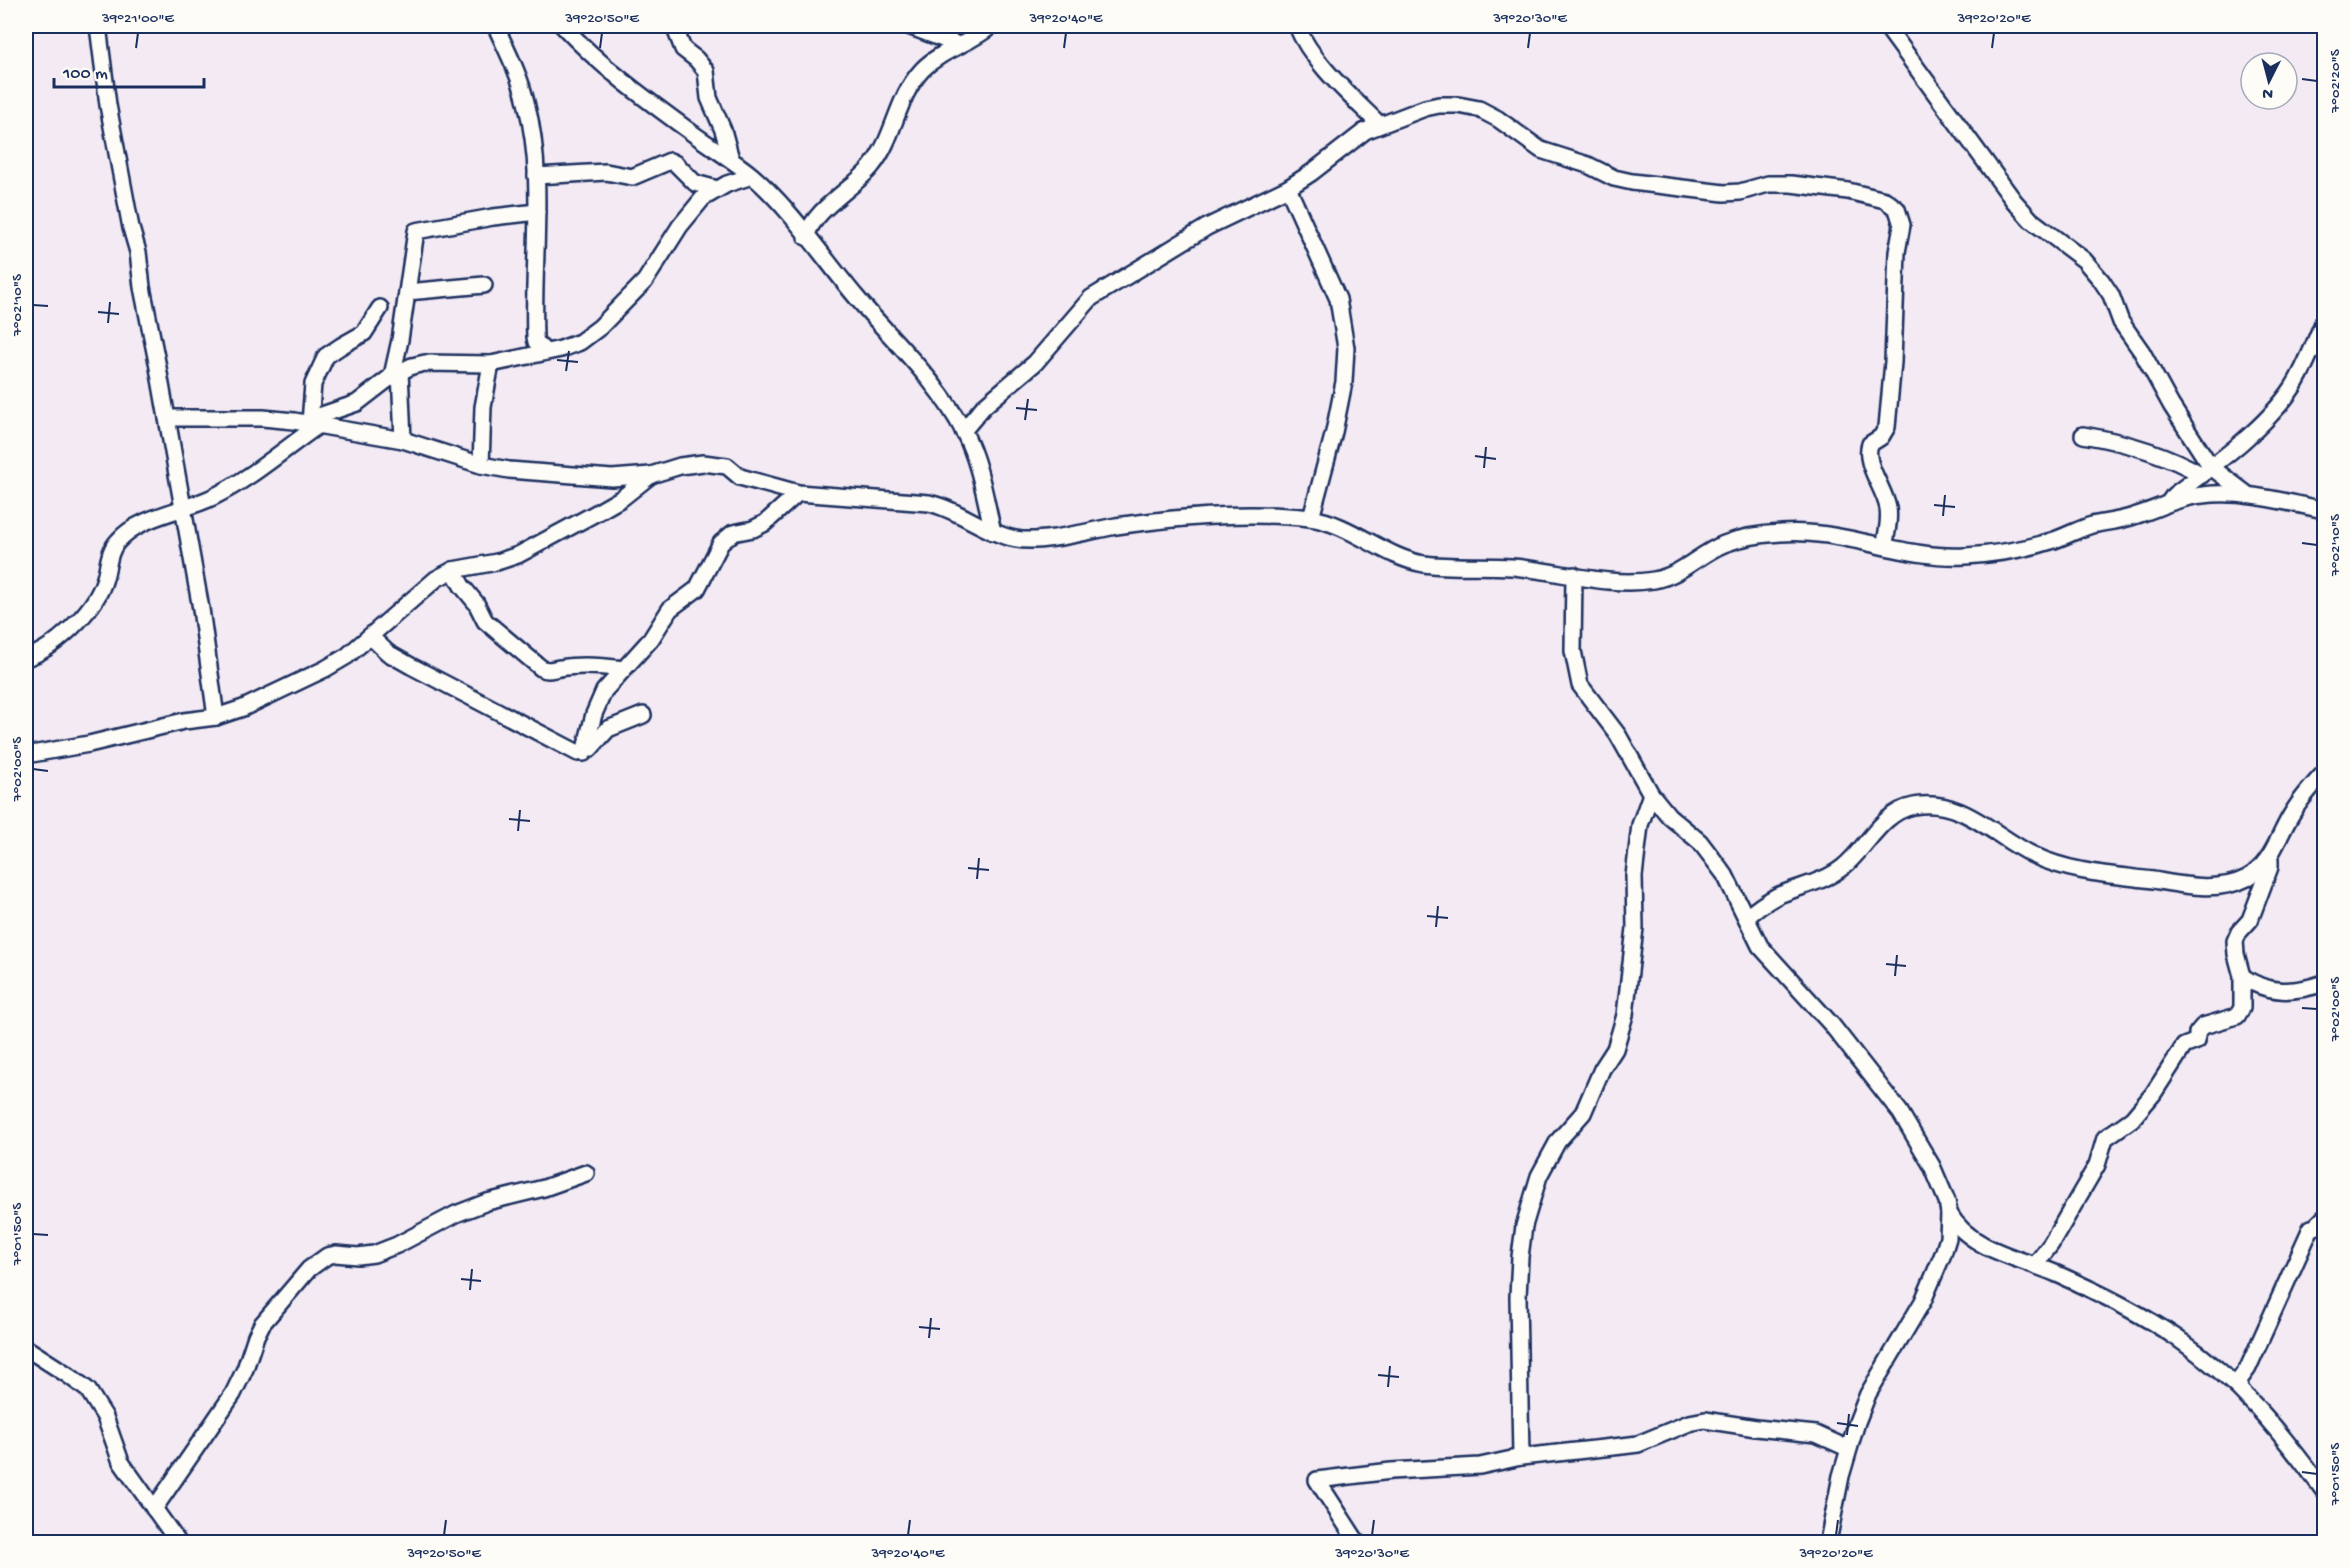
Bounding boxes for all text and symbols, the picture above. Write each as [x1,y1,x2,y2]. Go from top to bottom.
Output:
text: 39°21'00"E [101,10,175,28]
text: 39°20'50"E [564,10,640,28]
text: 39°20'40"E [1029,10,1103,28]
text: 39°20'30"E [1492,10,1567,28]
text: 39°20'20"E [1956,10,2031,28]
text: 7°02'20"S [2327,49,2345,114]
scale bar [54,51,204,89]
north arrow [2239,51,2299,111]
text: 100 m [62,64,108,85]
text: N [2261,82,2274,102]
text: 7°02'10"S [9,274,27,337]
text: 7°02'10"S [2327,514,2345,577]
text: 7°02'00"S [9,737,27,802]
text: 7°02'00"S [2327,977,2345,1042]
text: 7°01'50"S [9,1203,27,1266]
text: 7°01'50"S [2327,1443,2345,1506]
text: 39°20'50"E [406,1545,482,1563]
text: 39°20'40"E [871,1545,945,1563]
text: 39°20'30"E [1334,1545,1409,1563]
text: 39°20'20"E [1798,1545,1873,1563]

